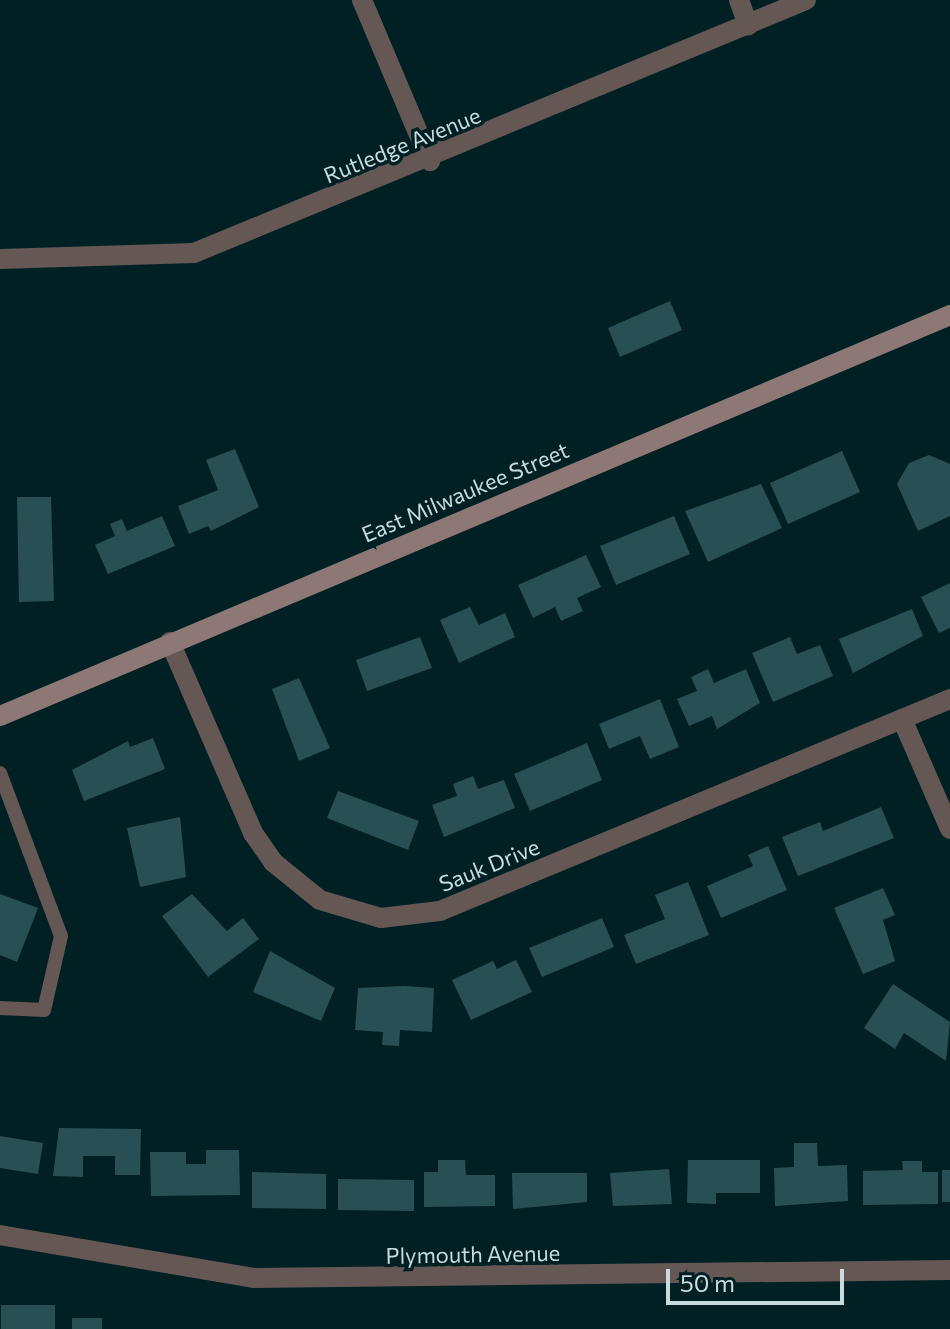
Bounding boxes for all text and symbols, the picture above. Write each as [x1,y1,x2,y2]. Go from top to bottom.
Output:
street label: Rutledge Avenue [320,102,484,188]
street label: East Milwaukee Street [358,436,572,548]
street label: Sauk Drive [435,833,543,897]
street label: Plymouth Avenue [385,1239,561,1269]
scale bar [670,1253,848,1303]
text: 50 m [680,1268,735,1297]

